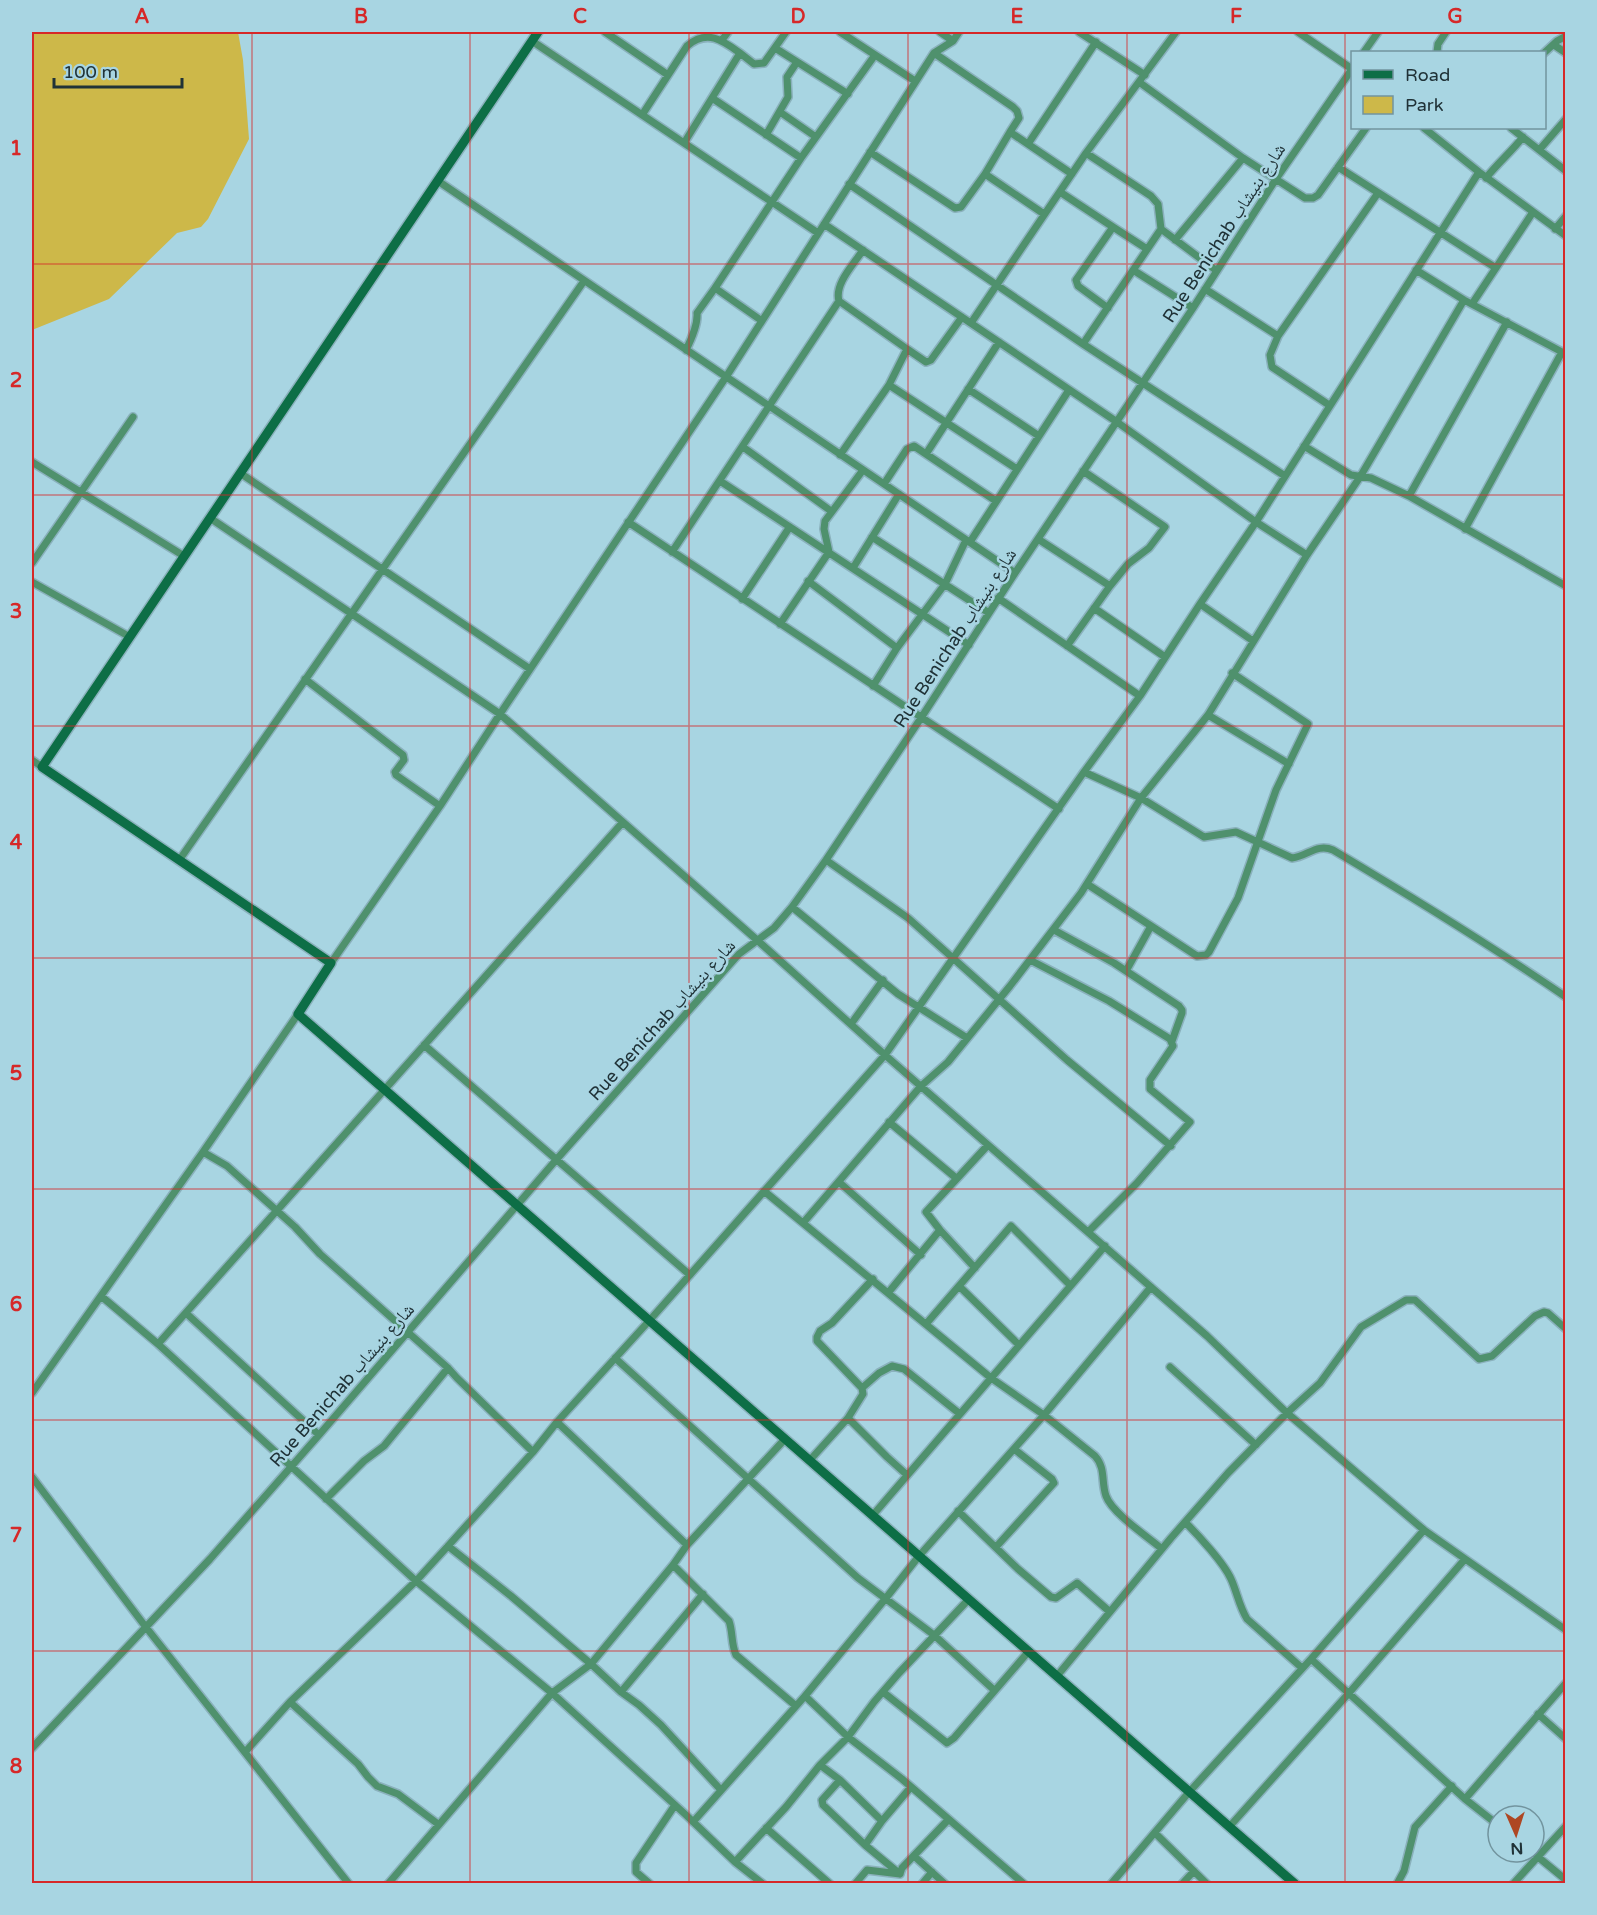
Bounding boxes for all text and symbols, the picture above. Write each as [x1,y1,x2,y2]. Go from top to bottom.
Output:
text: A [135,5,150,29]
text: B [354,5,368,29]
text: C [573,5,587,29]
text: D [790,5,806,29]
text: E [1011,5,1024,29]
text: F [1230,5,1242,29]
text: G [1447,5,1463,29]
scale bar [54,51,182,89]
legend [1351,51,1546,129]
text: 100 m [63,61,118,83]
text: Road [1405,64,1450,86]
text: Park [1405,94,1444,116]
text: 1 [10,137,22,161]
street label: Rue Benichab شارع بنيشاب [1158,139,1290,327]
text: 2 [10,369,22,393]
street label: Rue Benichab شارع بنيشاب [889,544,1021,732]
text: 3 [10,600,22,624]
text: 4 [10,831,23,855]
street label: Rue Benichab شارع بنيشاب [584,935,740,1105]
text: 5 [10,1062,22,1086]
text: 6 [10,1293,22,1317]
street label: Rue Benichab شارع بنيشاب [265,1299,419,1471]
text: 7 [10,1524,22,1548]
text: 8 [10,1755,22,1779]
north arrow [1486,1804,1546,1864]
text: N [1510,1838,1524,1858]

